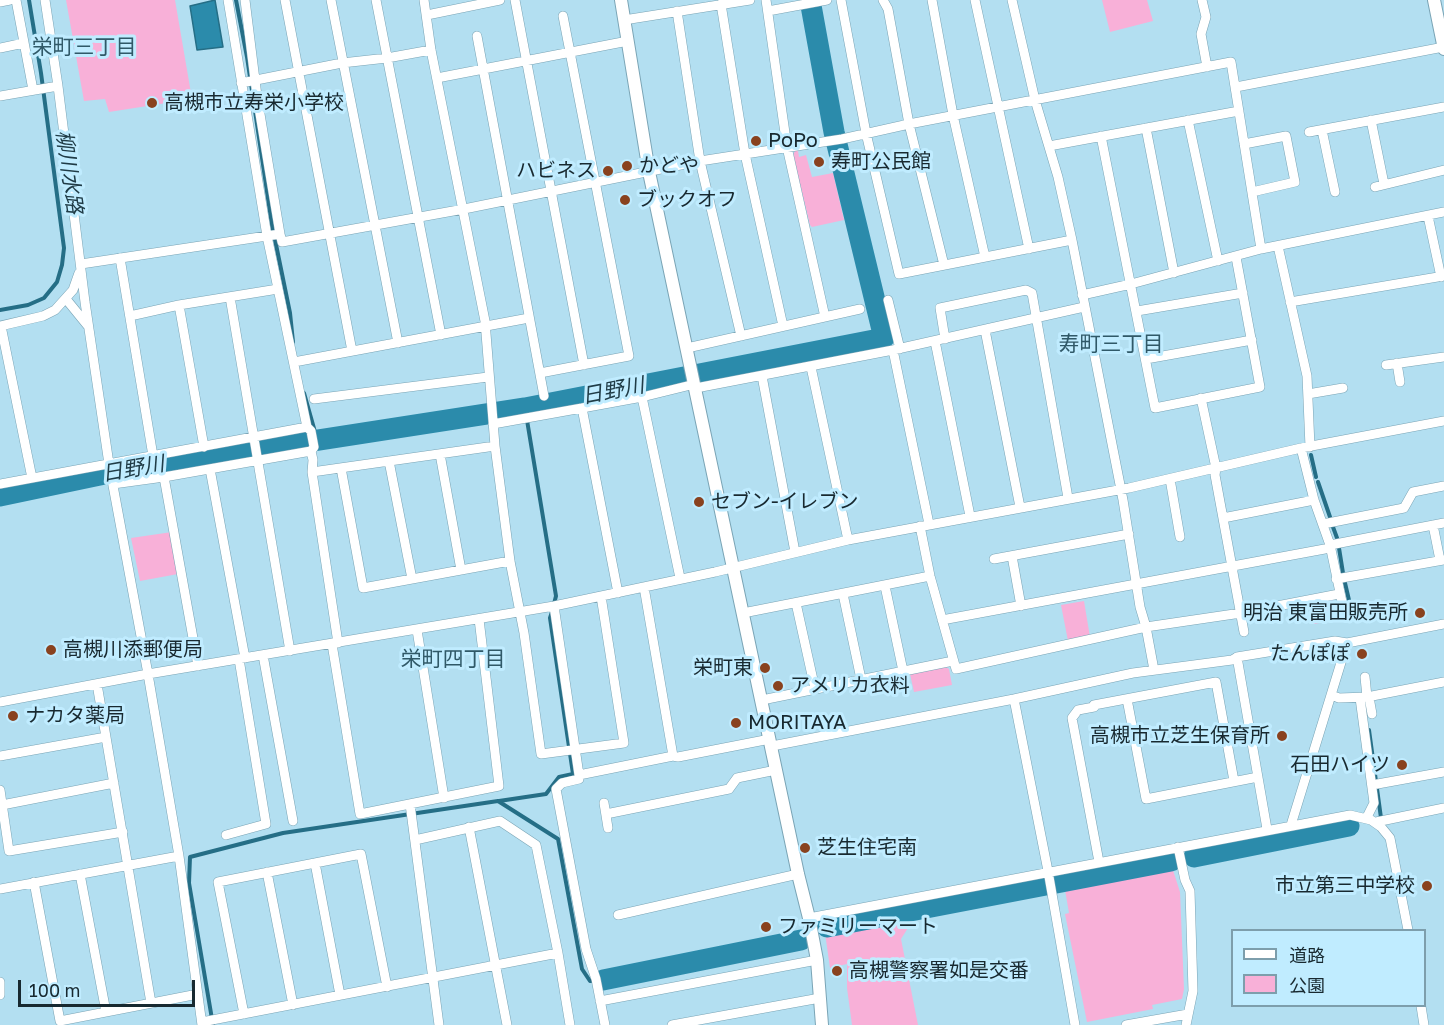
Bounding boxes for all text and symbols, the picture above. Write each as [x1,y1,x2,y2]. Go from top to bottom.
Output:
district label: 栄町三丁目 [32,34,136,60]
place label: 高槻市立寿栄小学校 [164,91,344,115]
marker: 高槻市立寿栄小学校 [145,96,159,110]
water label: 柳川水路 [51,129,87,215]
place label: PoPo [768,129,818,153]
marker: PoPo [749,134,763,148]
place label: 寿町公民館 [831,150,931,174]
place label: かどや [639,154,699,178]
marker: 寿町公民館 [812,155,826,169]
place label: ハビネス [516,159,596,183]
marker: かどや [620,159,634,173]
marker: ハビネス [601,164,615,178]
place label: ブックオフ [637,188,737,212]
marker: ブックオフ [618,193,632,207]
district label: 寿町三丁目 [1059,331,1163,357]
water label: 日野川 [580,373,646,409]
water label: 日野川 [100,451,166,487]
place label: セブン-イレブン [711,490,859,514]
marker: セブン-イレブン [692,495,706,509]
place label: 明治 東富田販売所 [1243,601,1408,625]
marker: 明治 東富田販売所 [1413,606,1427,620]
place label: 高槻川添郵便局 [63,638,203,662]
place label: たんぽぽ [1270,642,1350,666]
marker: 高槻川添郵便局 [44,643,58,657]
district label: 栄町四丁目 [401,646,505,672]
marker: たんぽぽ [1355,647,1369,661]
place label: 栄町東 [693,656,753,680]
marker: 栄町東 [758,661,772,675]
place label: アメリカ衣料 [790,674,910,698]
marker: アメリカ衣料 [771,679,785,693]
place label: ナカタ薬局 [25,704,125,728]
marker: ナカタ薬局 [6,709,20,723]
place label: MORITAYA [748,711,846,735]
marker: MORITAYA [729,716,743,730]
place label: 高槻市立芝生保育所 [1090,724,1270,748]
marker: 高槻市立芝生保育所 [1275,729,1289,743]
place label: 石田ハイツ [1290,753,1390,777]
marker: 石田ハイツ [1395,758,1409,772]
place label: 芝生住宅南 [817,836,917,860]
marker: 芝生住宅南 [798,841,812,855]
place label: 市立第三中学校 [1275,874,1415,898]
marker: 市立第三中学校 [1420,879,1434,893]
place label: ファミリーマート [778,915,938,939]
marker: ファミリーマート [759,920,773,934]
legend [1231,929,1426,1007]
text: 道路 [1289,944,1325,966]
place label: 高槻警察署如是交番 [849,959,1029,983]
marker: 高槻警察署如是交番 [830,964,844,978]
scale bar [21,968,198,1006]
text: 公園 [1289,974,1325,996]
text: 100 m [29,979,80,1001]

